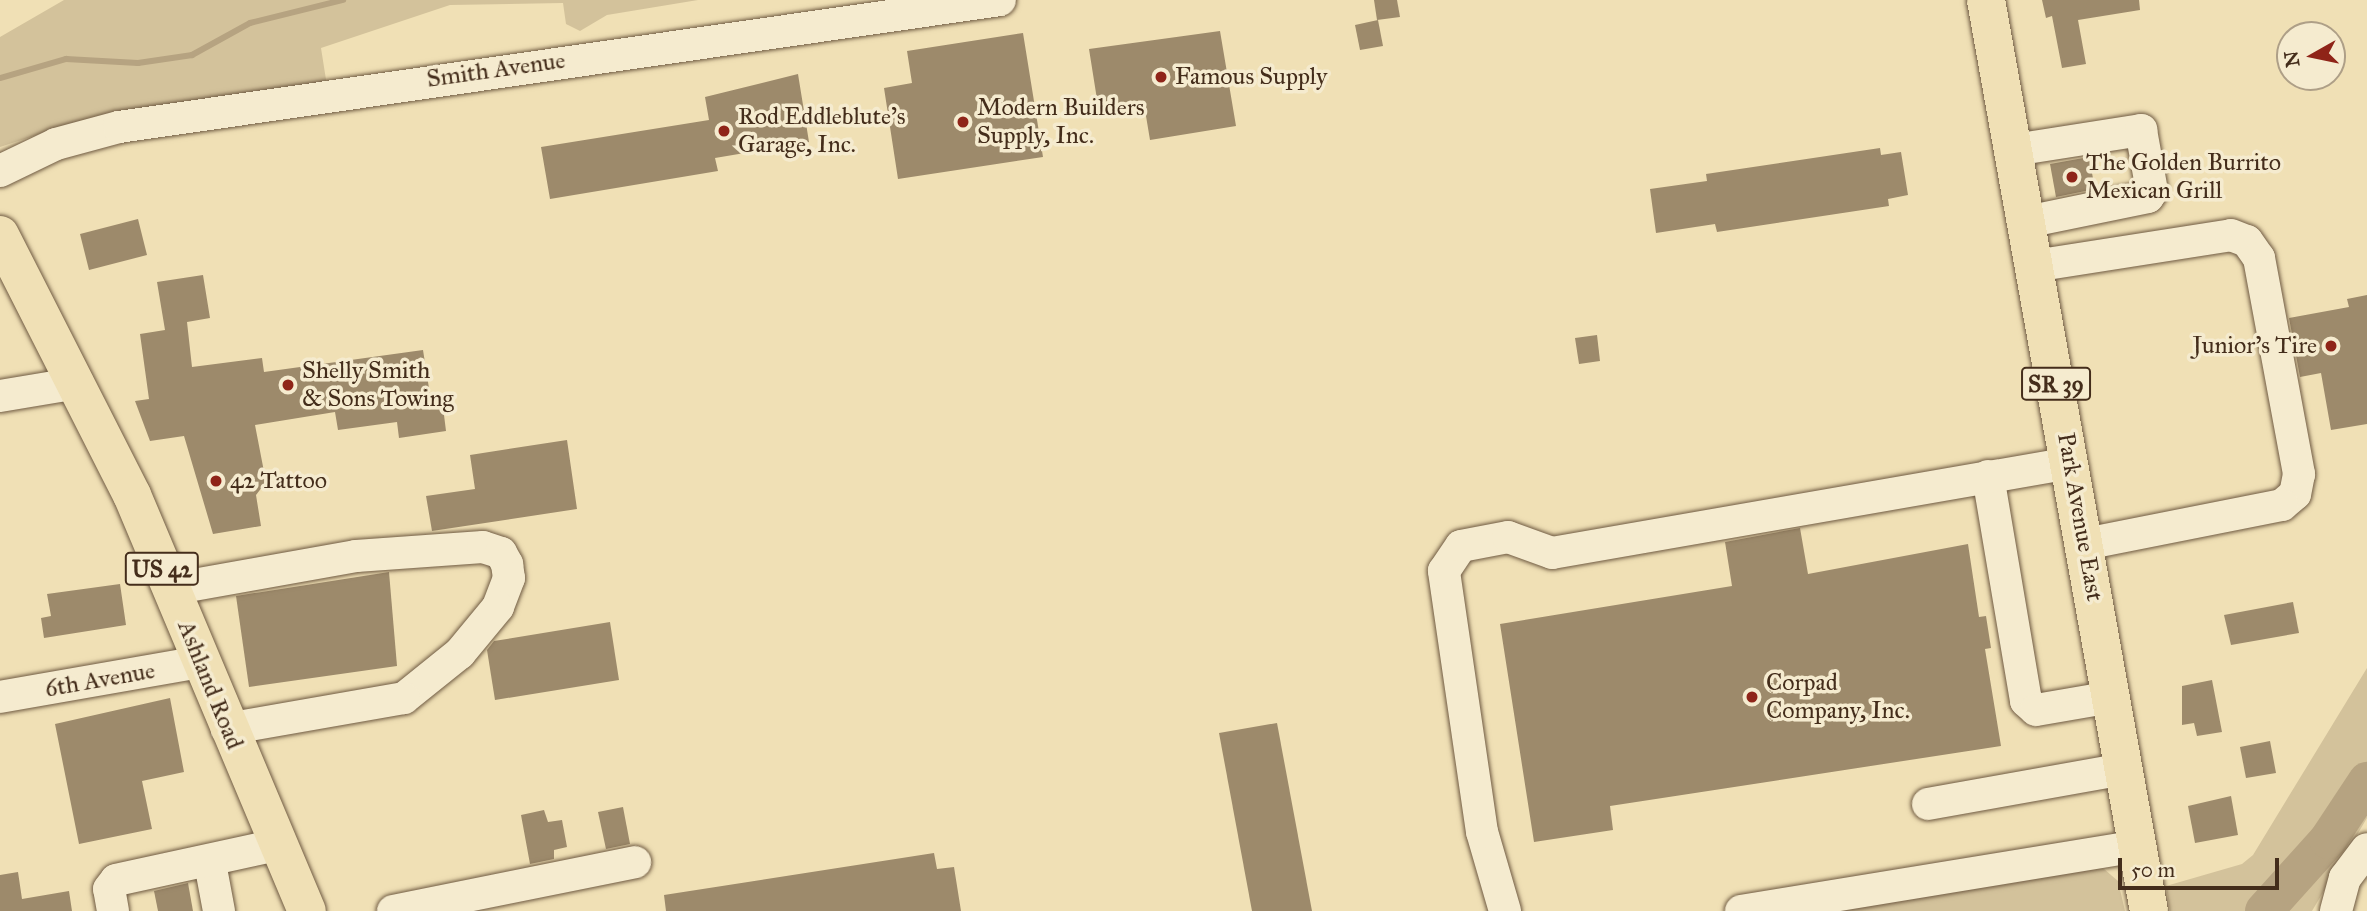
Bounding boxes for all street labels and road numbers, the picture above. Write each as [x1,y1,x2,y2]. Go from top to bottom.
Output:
street label: Smith Avenue [425,46,567,94]
road number: SR 39 [2021,364,2091,404]
street label: Park Avenue East [2051,431,2109,603]
road number: US 42 [124,550,200,589]
street label: Ashland Road [171,616,249,754]
street label: 6th Avenue [43,656,157,704]

